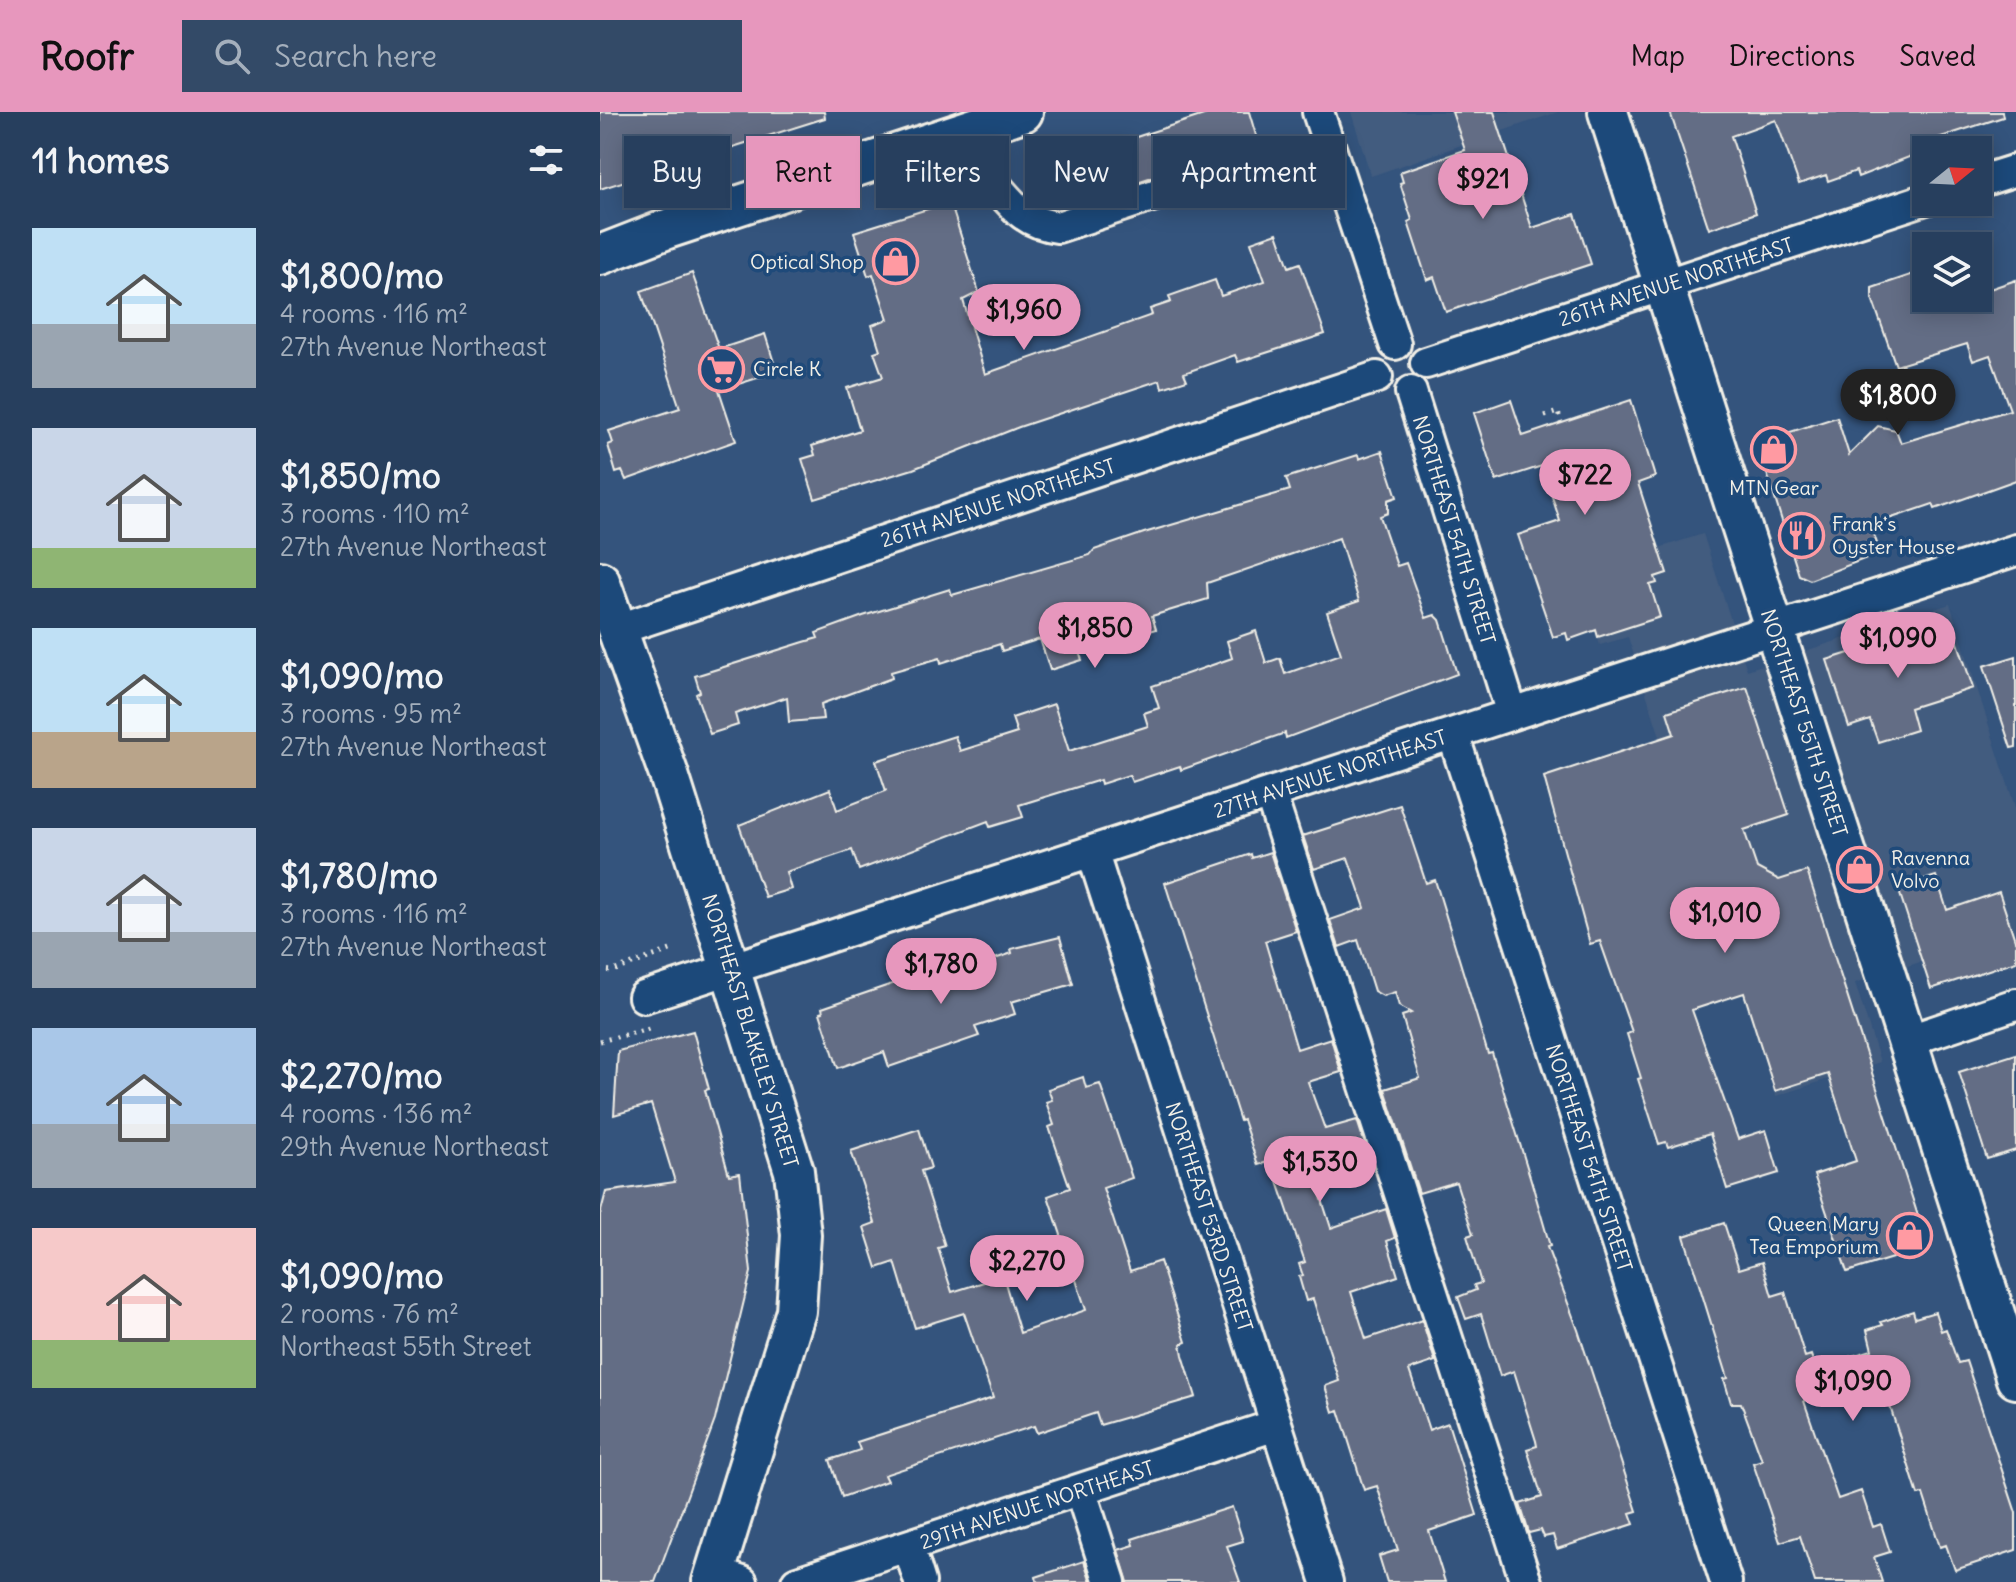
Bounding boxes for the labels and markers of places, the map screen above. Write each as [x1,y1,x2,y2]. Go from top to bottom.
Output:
pin: $921 [1436,153,1530,221]
shop icon: Optical Shop [871,238,919,286]
place label: Optical Shop [750,249,864,274]
pin: $1,960 [959,284,1089,352]
supermarket icon: Circle K [698,345,746,393]
place label: Circle K [753,356,822,381]
pin: $1,800 [1833,369,1963,437]
shop icon: MTN Gear [1750,425,1798,473]
pin: $722 [1538,449,1632,517]
place label: MTN Gear [1729,475,1819,500]
restaurant icon: Frank's Oyster House [1777,511,1825,559]
place label: Frank's Oyster House [1832,511,1955,559]
pin: $1,850 [1030,602,1160,670]
pin: $1,090 [1833,612,1963,680]
place label: Ravenna Volvo [1891,845,1970,893]
shop icon: Ravenna Volvo [1836,846,1884,894]
pin: $1,010 [1660,887,1790,955]
pin: $1,780 [876,938,1006,1006]
pin: $1,530 [1255,1136,1385,1204]
place label: Queen Mary Tea Emporium [1749,1211,1879,1259]
shop icon: Queen Mary Tea Emporium [1886,1212,1934,1260]
pin: $2,270 [962,1235,1092,1303]
pin: $1,090 [1788,1355,1918,1423]

